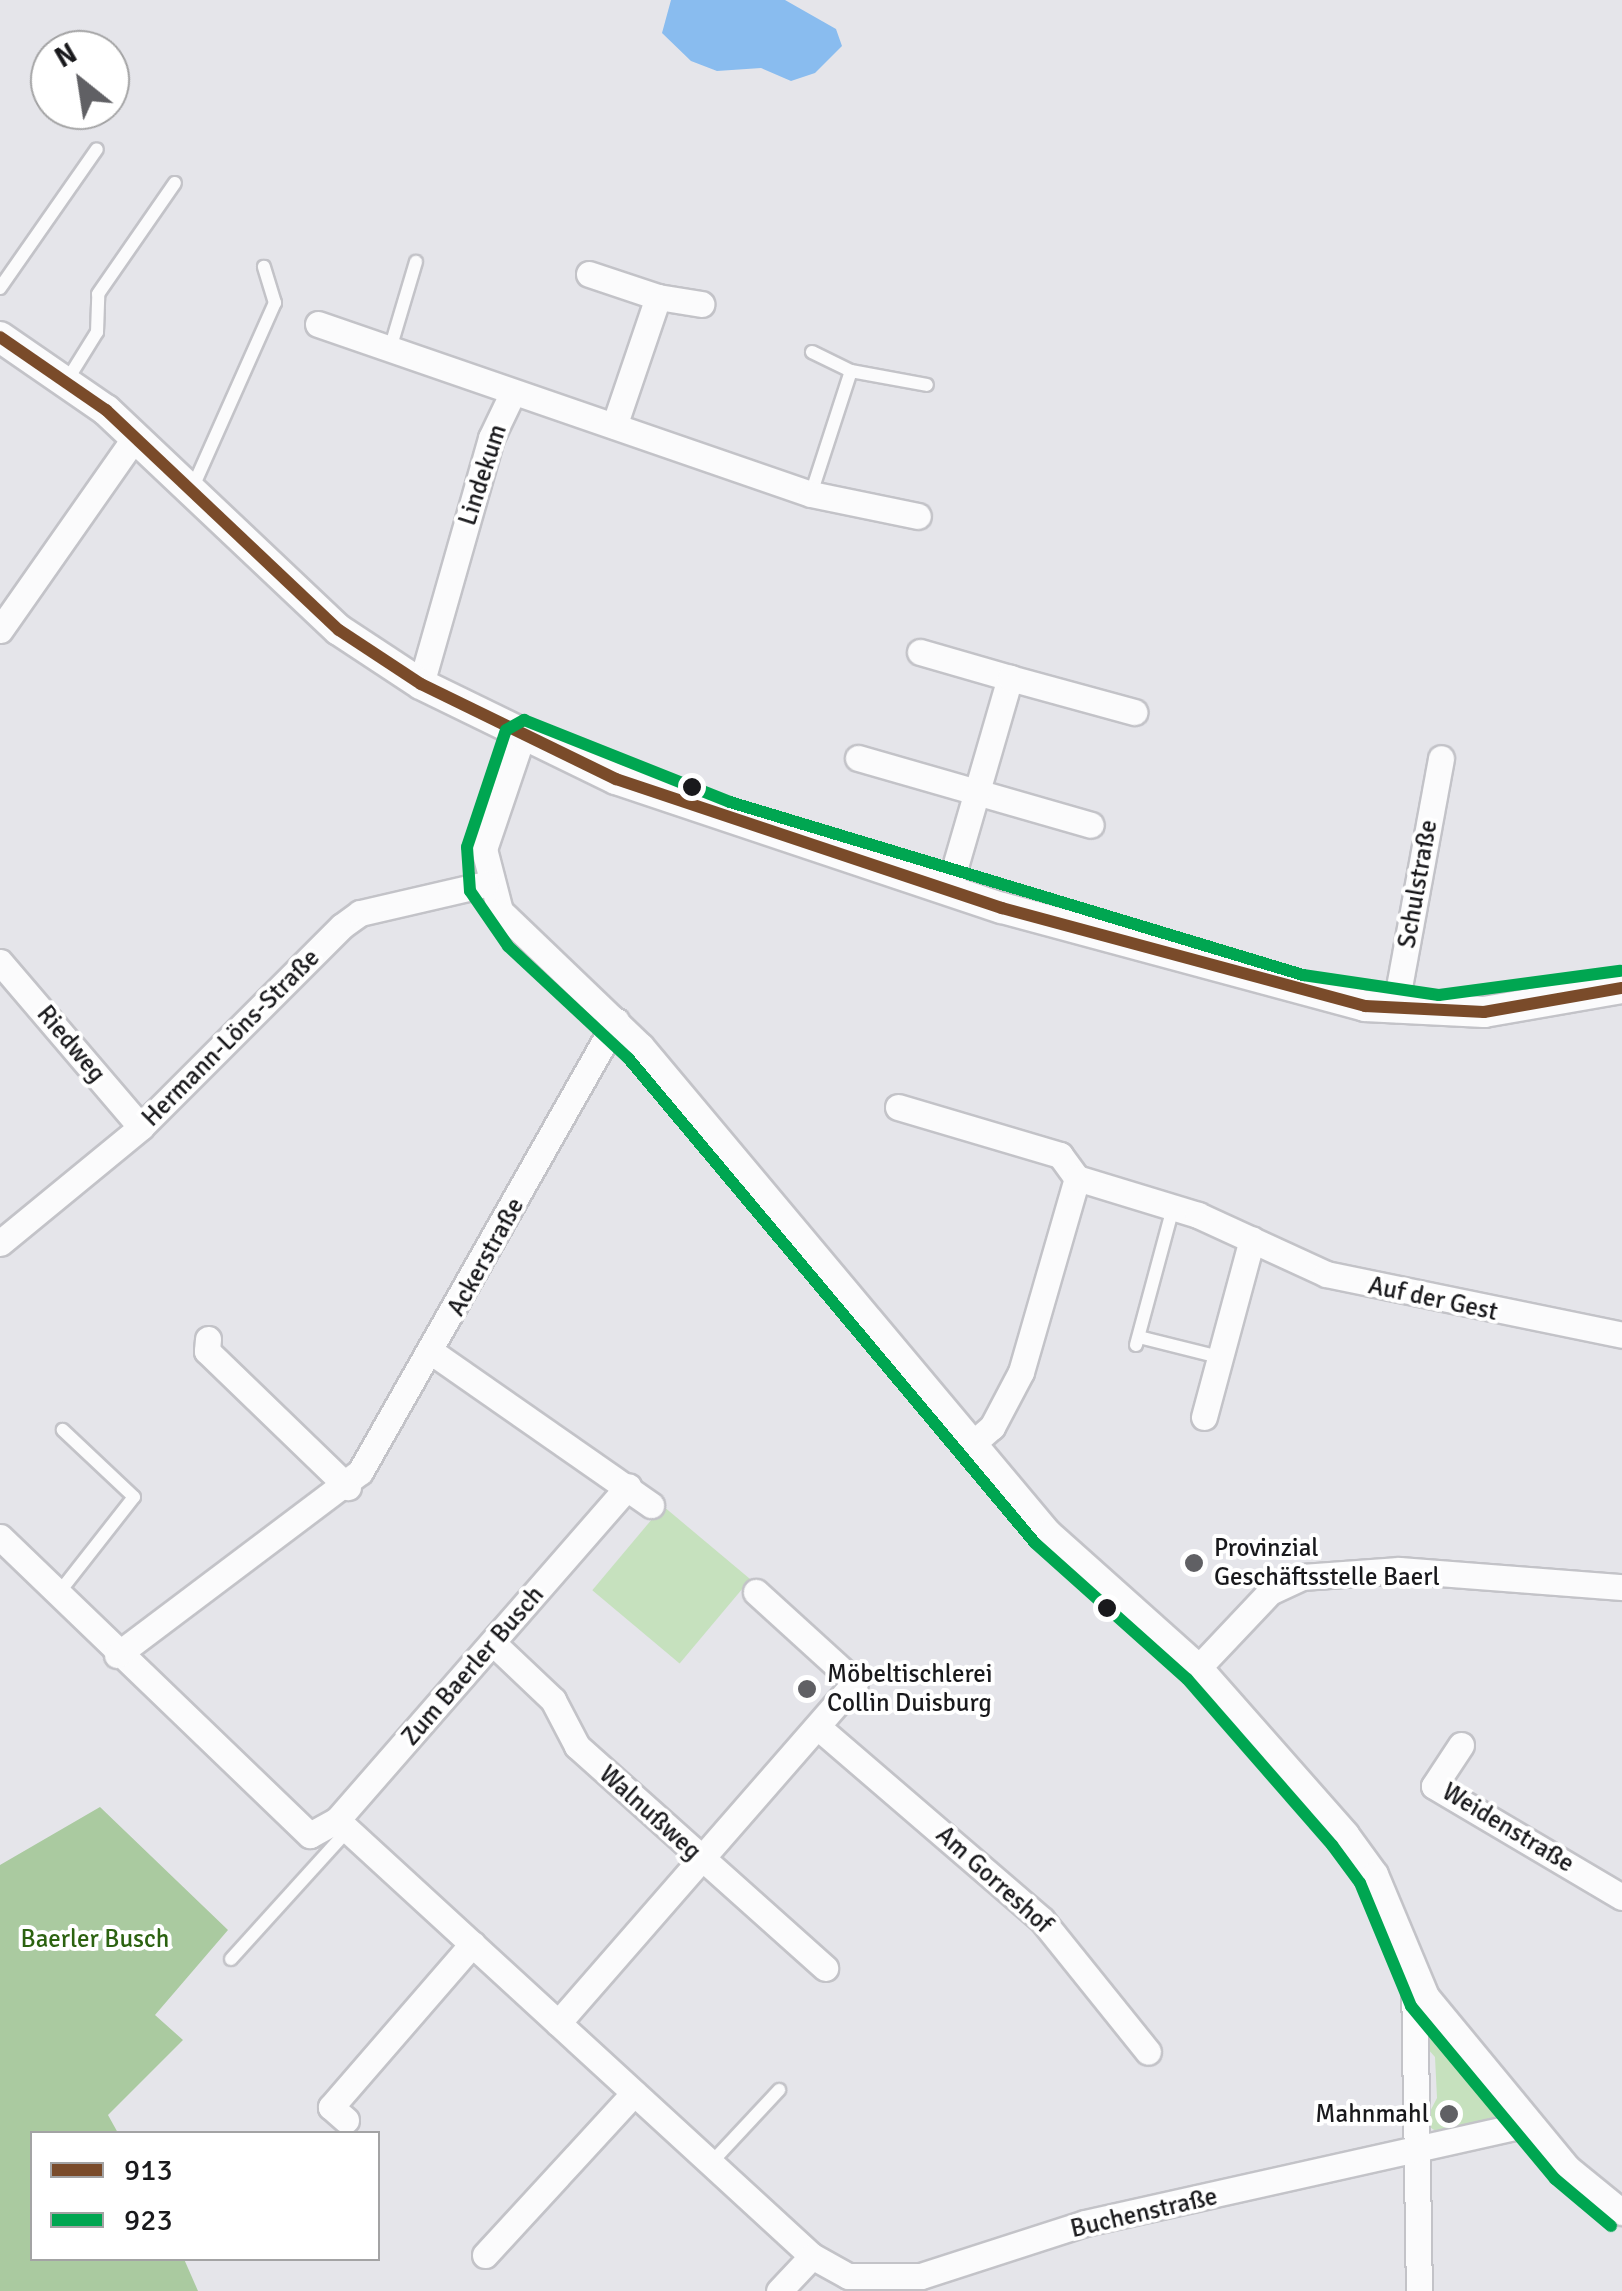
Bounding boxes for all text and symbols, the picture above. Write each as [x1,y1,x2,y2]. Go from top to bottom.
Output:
north arrow [30,30,130,130]
text: N [49,36,83,75]
street label: Lindekum [453,421,513,529]
unlabelled marker [682,777,702,797]
street label: Schulstraße [1392,817,1444,951]
street label: Hermann-Löns-Straße [136,943,326,1133]
street label: Riedweg [30,1000,112,1088]
street label: Ackerstraße [441,1193,531,1321]
street label: Auf der Gest [1366,1271,1500,1327]
place label: Provinzial Geschäftsstelle Baerl [1214,1534,1440,1593]
marker: Provinzial Geschäftsstelle Baerl [1183,1552,1205,1574]
street label: Zum Baerler Busch [396,1580,550,1752]
unlabelled marker [1097,1598,1117,1618]
place label: Möbeltischlerei Collin Duisburg [827,1660,992,1719]
marker: Möbeltischlerei Collin Duisburg [796,1678,818,1700]
street label: Walnußweg [593,1759,707,1867]
street label: Weidenstraße [1437,1777,1579,1879]
street label: Am Gorreshof [930,1820,1058,1940]
park label: Baerler Busch [21,1924,169,1954]
place label: Mahnmahl [1315,2099,1429,2129]
marker: Mahnmahl [1438,2103,1460,2125]
legend [30,2131,380,2261]
text: 913 [124,2152,173,2189]
street label: Buchenstraße [1068,2182,1220,2244]
text: 923 [124,2202,173,2239]

